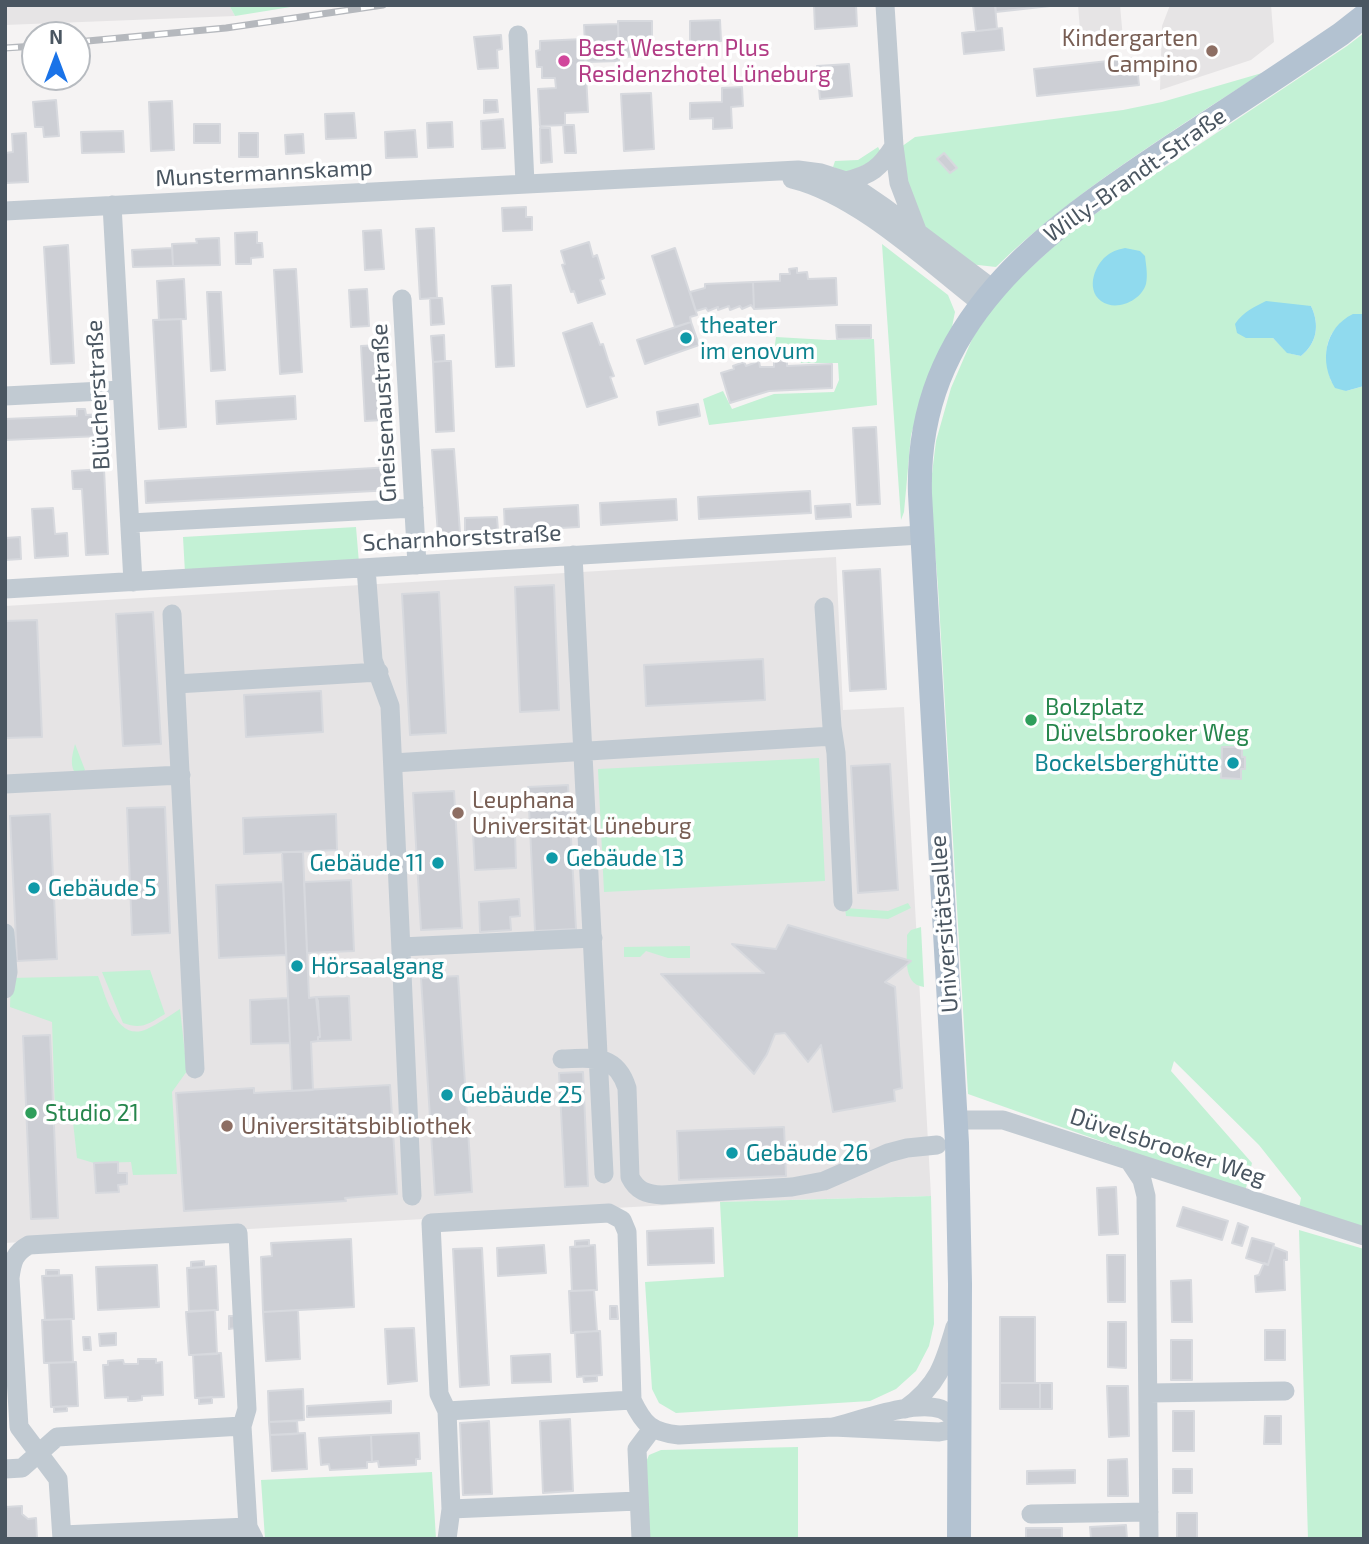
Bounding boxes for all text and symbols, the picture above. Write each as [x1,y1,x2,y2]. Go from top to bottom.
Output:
north arrow [21,21,91,91]
place label: Kindergarten Campino [1062,24,1198,78]
text: N [49,25,63,48]
place label: Best Western Plus Residenzhotel Lüneburg [578,34,831,88]
marker: Kindergarten Campino [1204,43,1220,59]
marker: Best Western Plus Residenzhotel Lüneburg [556,53,572,69]
street label: Willy-Brandt-Straße [1039,102,1231,248]
street label: Munstermannskamp [155,154,373,192]
place label: theater im enovum [700,311,815,365]
street label: Blücherstraße [80,319,116,471]
street label: Gneisenaustraße [366,323,402,503]
marker: theater im enovum [678,330,694,346]
street label: Scharnhorststraße [362,519,562,557]
place label: Bolzplatz Düvelsbrooker Weg [1045,693,1249,747]
marker: Bolzplatz Düvelsbrooker Weg [1023,712,1039,728]
place label: Bockelsberghütte [1034,749,1219,777]
marker: Bockelsberghütte [1225,755,1241,771]
place label: Leuphana Universität Lüneburg [472,786,692,840]
marker: Leuphana Universität Lüneburg [450,805,466,821]
street label: Universitätsallee [924,834,964,1014]
place label: Gebäude 13 [566,844,684,872]
place label: Gebäude 11 [309,849,424,877]
marker: Gebäude 13 [544,850,560,866]
marker: Gebäude 11 [430,855,446,871]
place label: Gebäude 5 [48,874,157,902]
marker: Gebäude 5 [26,880,42,896]
place label: Hörsaalgang [311,952,444,980]
marker: Hörsaalgang [289,958,305,974]
place label: Gebäude 25 [461,1081,583,1109]
marker: Gebäude 25 [439,1087,455,1103]
place label: Studio 21 [45,1099,139,1127]
street label: Düvelsbrooker Weg [1067,1102,1269,1192]
marker: Studio 21 [23,1105,39,1121]
place label: Universitätsbibliothek [241,1112,472,1140]
marker: Universitätsbibliothek [219,1118,235,1134]
place label: Gebäude 26 [746,1139,868,1167]
marker: Gebäude 26 [724,1145,740,1161]

